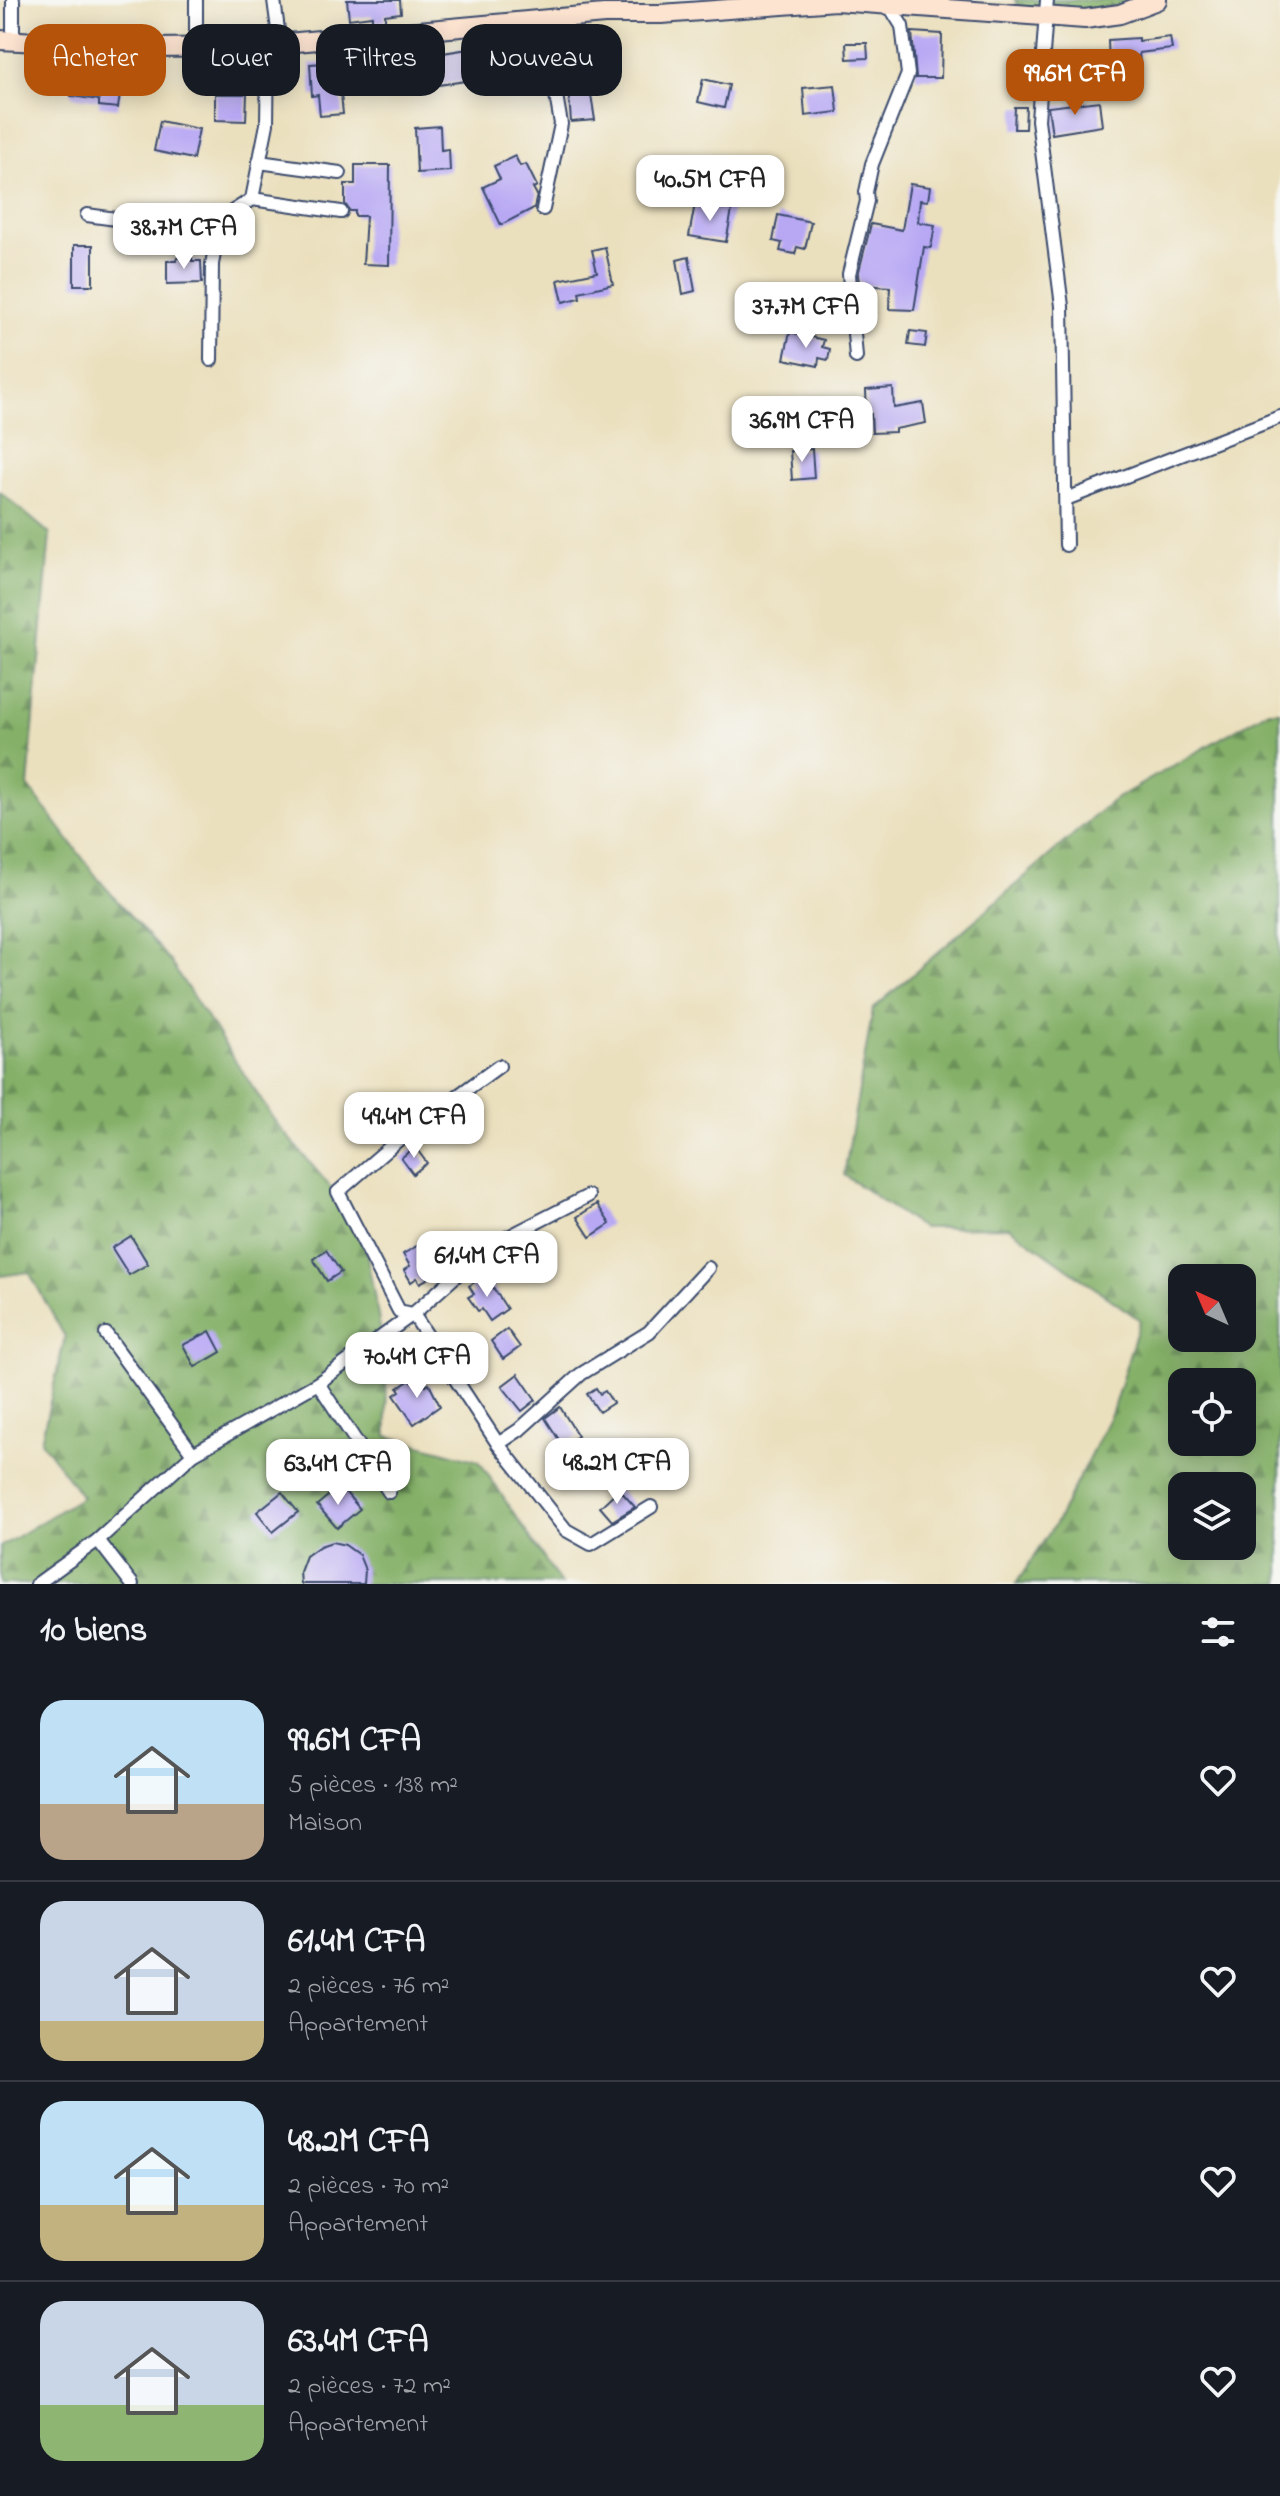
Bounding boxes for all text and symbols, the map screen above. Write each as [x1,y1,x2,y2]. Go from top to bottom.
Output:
chip: Acheter [24,24,166,96]
chip: Louer [182,24,300,96]
chip: Filtres [316,24,445,96]
chip: Nouveau [461,24,622,96]
pin: 99.6M CFA [983,49,1167,117]
text: 99.6M CFA [1024,56,1126,94]
pin: 40.5M CFA [618,155,802,223]
text: 40.5M CFA [654,162,766,200]
pin: 38.7M CFA [92,203,276,271]
text: 38.7M CFA [131,210,237,248]
pin: 37.7M CFA [714,282,898,350]
text: 37.7M CFA [753,289,859,327]
pin: 36.9M CFA [710,396,894,464]
text: 36.9M CFA [750,403,854,441]
pin: 49.4M CFA [322,1092,506,1160]
text: 49.4M CFA [362,1099,466,1137]
pin: 61.4M CFA [395,1231,579,1299]
text: 61.4M CFA [434,1238,540,1276]
north arrow [1168,1264,1256,1352]
map controls [1168,1264,1256,1560]
pin: 70.4M CFA [325,1332,509,1400]
text: 70.4M CFA [363,1339,471,1377]
button: locate [1168,1368,1256,1456]
pin: 48.2M CFA [525,1438,709,1506]
pin: 63.4M CFA [246,1439,430,1507]
text: 48.2M CFA [563,1445,671,1483]
text: 63.4M CFA [284,1446,392,1484]
button: layers [1168,1472,1256,1560]
text: 10 biens [40,1607,147,1657]
icon: filters [1196,1610,1240,1654]
text: 99.6M CFA [288,1717,421,1767]
icon: home [104,1732,200,1828]
icon: heart [1196,1758,1240,1802]
text: 5 pièces · 138 m² [288,1767,458,1805]
text: Maison [288,1805,362,1843]
text: 61.4M CFA [288,1918,426,1968]
icon: home [104,1933,200,2029]
icon: heart [1196,1959,1240,2003]
text: 2 pièces · 76 m² [288,1968,449,2006]
text: Appartement [288,2006,428,2044]
text: 48.2M CFA [288,2118,429,2168]
icon: home [104,2133,200,2229]
icon: heart [1196,2159,1240,2203]
text: 2 pièces · 70 m² [288,2168,449,2206]
text: Appartement [288,2206,428,2244]
text: 63.4M CFA [288,2318,429,2368]
icon: home [104,2333,200,2429]
icon: heart [1196,2359,1240,2403]
text: 2 pièces · 72 m² [288,2368,451,2406]
text: Appartement [288,2406,428,2444]

